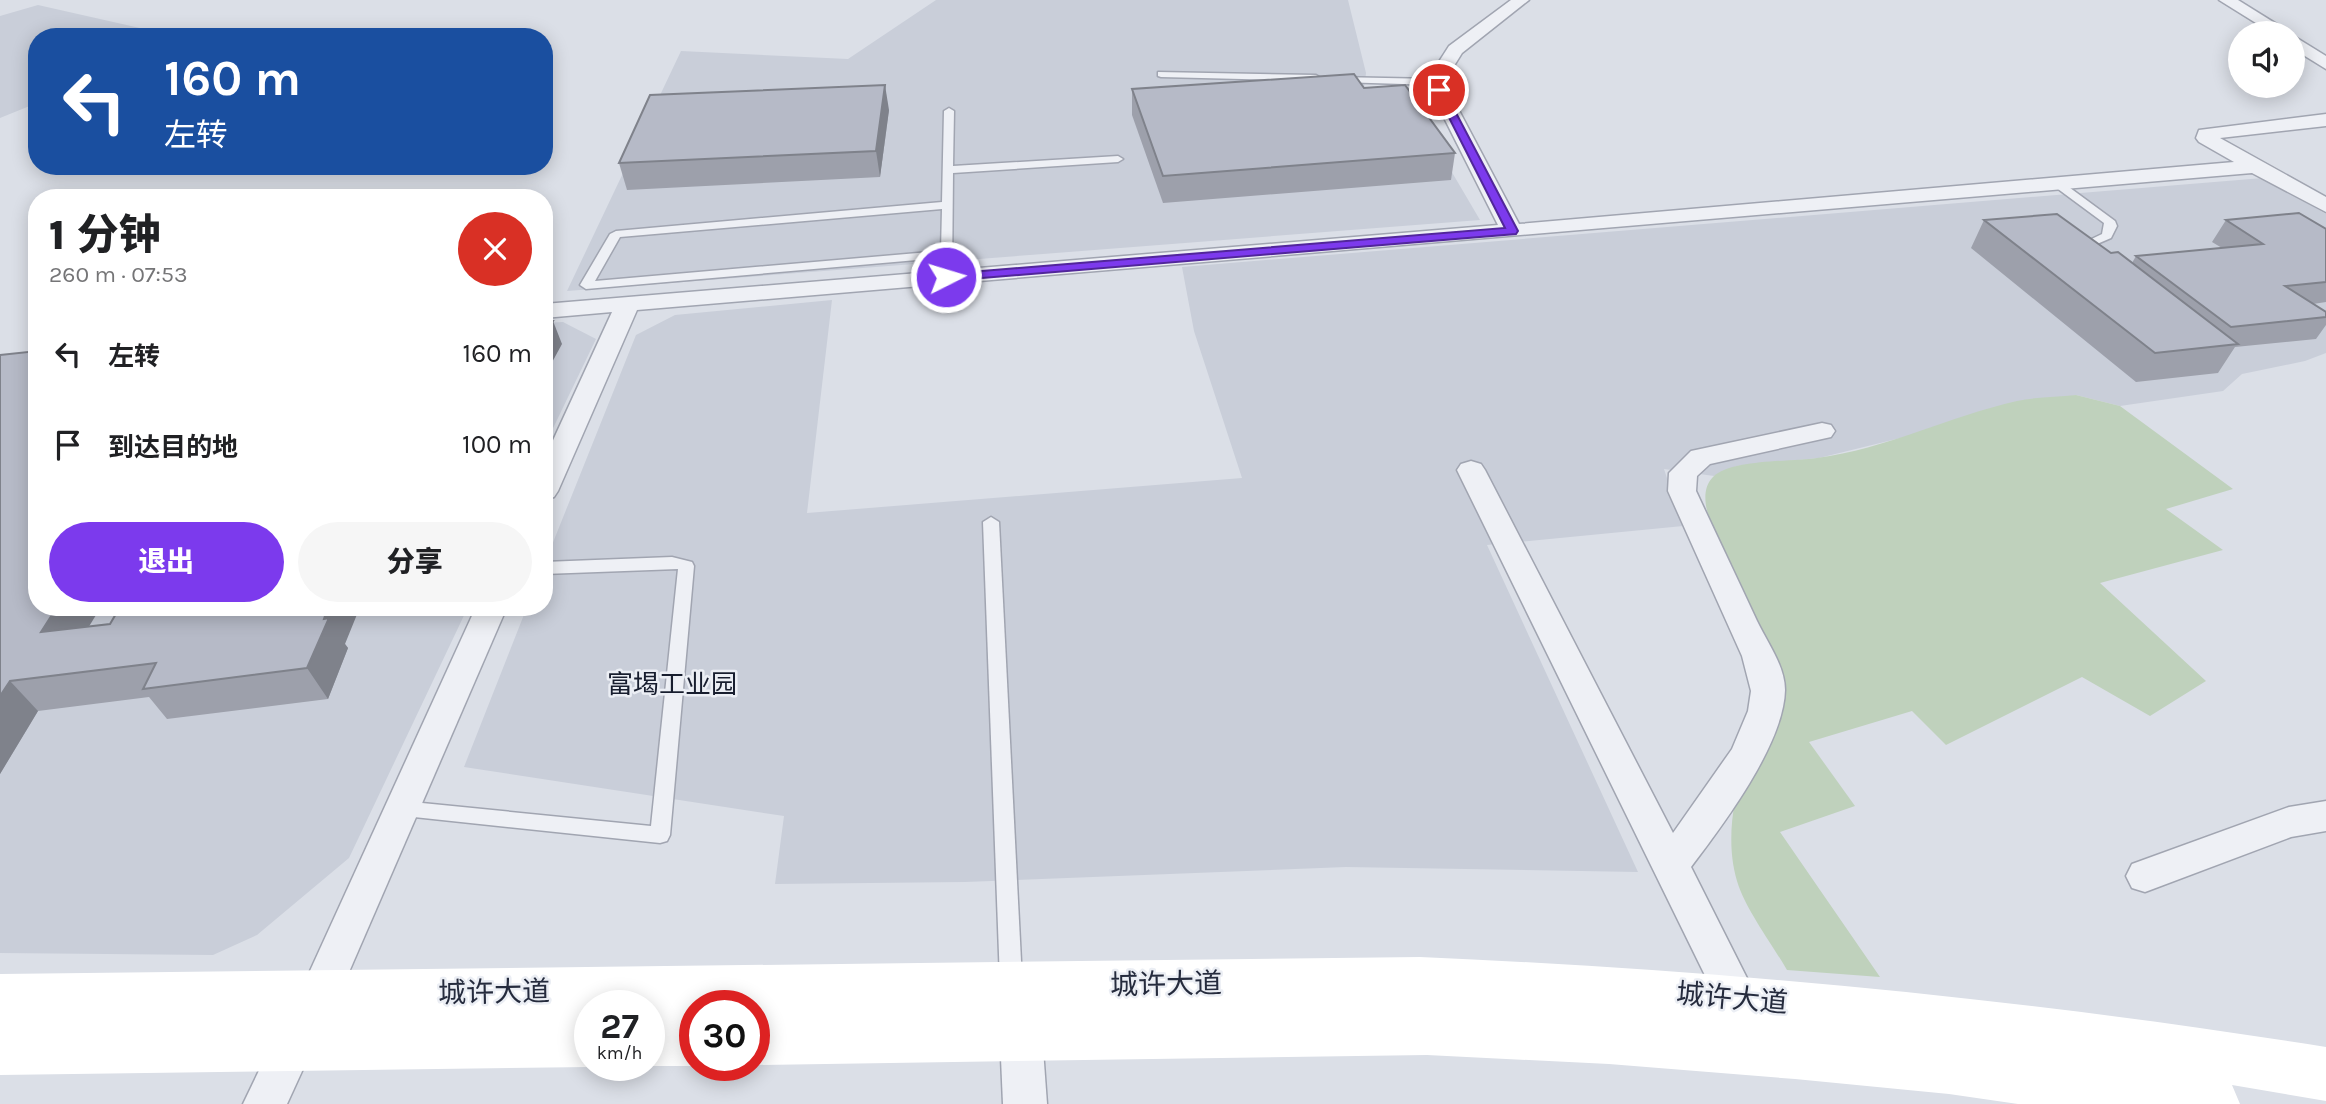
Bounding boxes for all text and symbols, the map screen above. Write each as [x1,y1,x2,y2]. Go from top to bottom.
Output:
map controls [2228,21,2305,98]
button: sound [2228,21,2305,98]
text: 160 m [164,50,301,107]
icon: left [49,56,140,147]
pin [1409,60,1469,120]
icon: arrive [1420,71,1458,109]
text: 左转 [164,117,228,154]
text: 1 分钟 [49,210,160,260]
button: close [458,212,532,286]
position arrow [909,240,983,314]
text: 260 m · 07:53 [49,261,187,288]
icon: left [49,335,87,373]
text: 160 m [463,338,532,369]
text: 左转 [108,341,160,372]
icon: arrive [49,426,87,464]
text: 100 m [462,429,532,460]
text: 到达目的地 [108,432,238,463]
button: 退出 [49,522,284,602]
button: 分享 [298,522,532,602]
district label: 富堨工业园 [607,669,737,700]
street label: 城许大道 [1110,967,1222,1001]
street label: 城许大道 [438,975,550,1009]
street label: 城许大道 [1675,977,1789,1019]
speed limit sign: 30 [679,990,770,1081]
text: 27 [600,1006,639,1047]
text: km/h [597,1042,642,1064]

